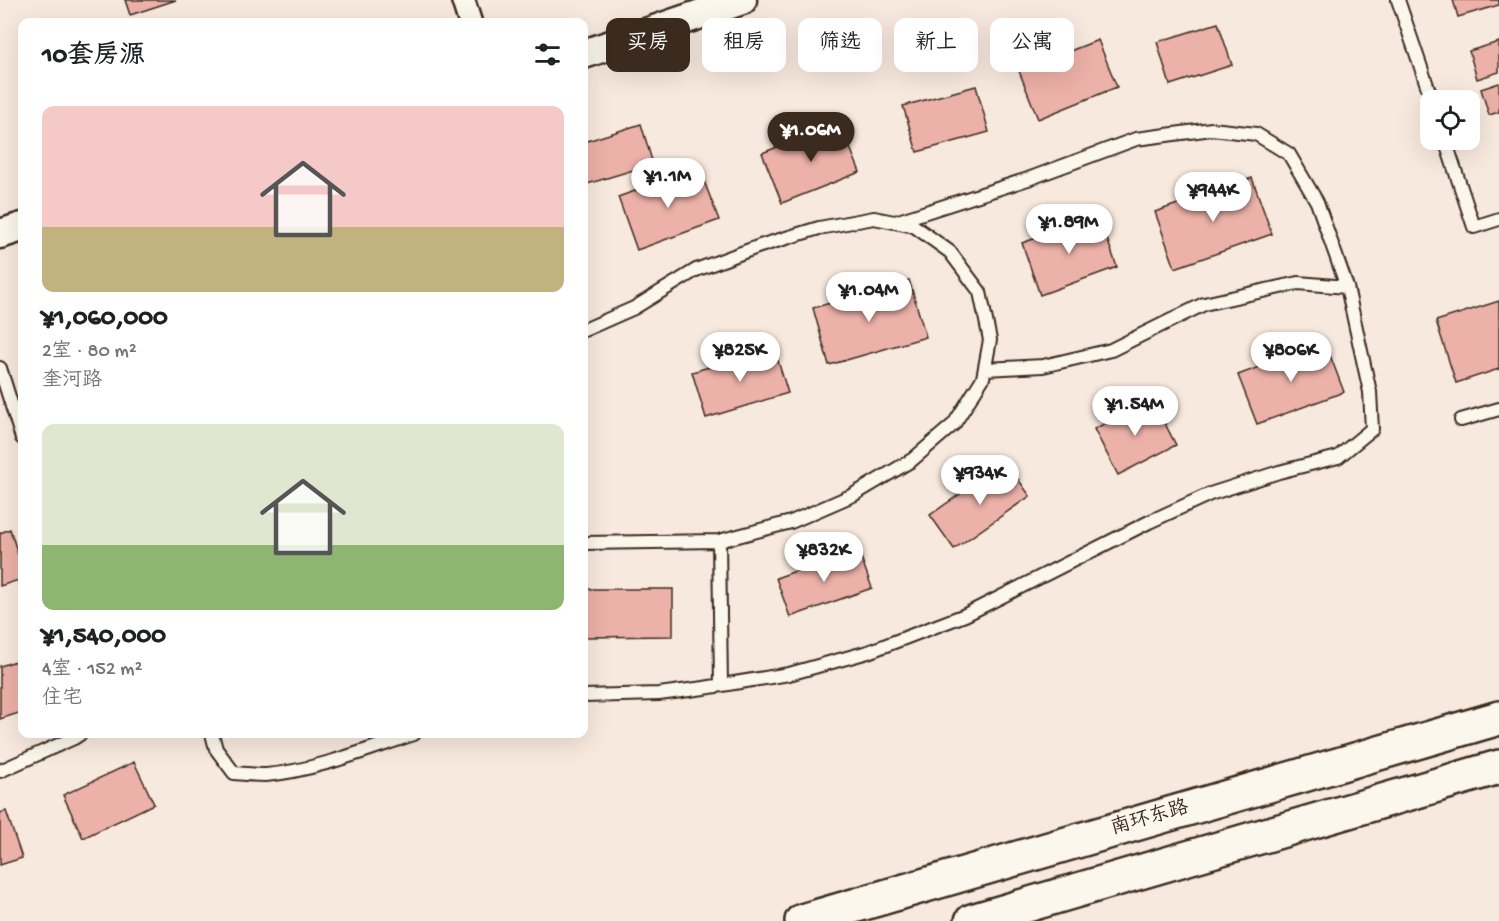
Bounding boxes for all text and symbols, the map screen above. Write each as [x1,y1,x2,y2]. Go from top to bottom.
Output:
chip: 买房 [606,18,690,72]
chip: 租房 [702,18,786,72]
chip: 筛选 [798,18,882,72]
chip: 新上 [894,18,978,72]
chip: 公寓 [990,18,1074,72]
icon: filters [531,38,564,71]
text: 10套房源 [42,42,145,73]
map controls [1420,90,1480,150]
button: locate [1420,90,1480,150]
pin: ¥1.06M [762,112,860,163]
text: ¥1.06M [781,120,841,143]
icon: home [249,145,357,253]
pin: ¥1.1M [626,158,710,209]
text: ¥1.1M [645,166,691,189]
pin: ¥944K [1171,172,1255,223]
text: ¥944K [1188,180,1238,203]
pin: ¥1.89M [1020,204,1118,255]
text: ¥1.89M [1040,212,1098,235]
pin: ¥1.04M [820,272,918,323]
text: ¥1.04M [840,280,898,303]
text: ¥1,060,000 [42,304,168,335]
pin: ¥825K [698,332,782,383]
pin: ¥806K [1249,332,1333,383]
text: ¥825K [714,340,766,363]
text: ¥806K [1265,340,1317,363]
text: 2室 · 80 m² [42,341,137,364]
text: 奎河路 [42,370,102,393]
pin: ¥1.54M [1086,386,1184,437]
text: ¥1.54M [1106,394,1164,417]
pin: ¥934K [938,455,1022,506]
icon: home [249,463,357,571]
text: ¥934K [955,463,1005,486]
pin: ¥832K [782,532,866,583]
text: ¥832K [798,540,850,563]
text: ¥1,540,000 [42,622,166,653]
text: 4室 · 152 m² [42,659,142,682]
text: 住宅 [42,688,82,711]
street label: 南环东路 [1108,795,1193,841]

